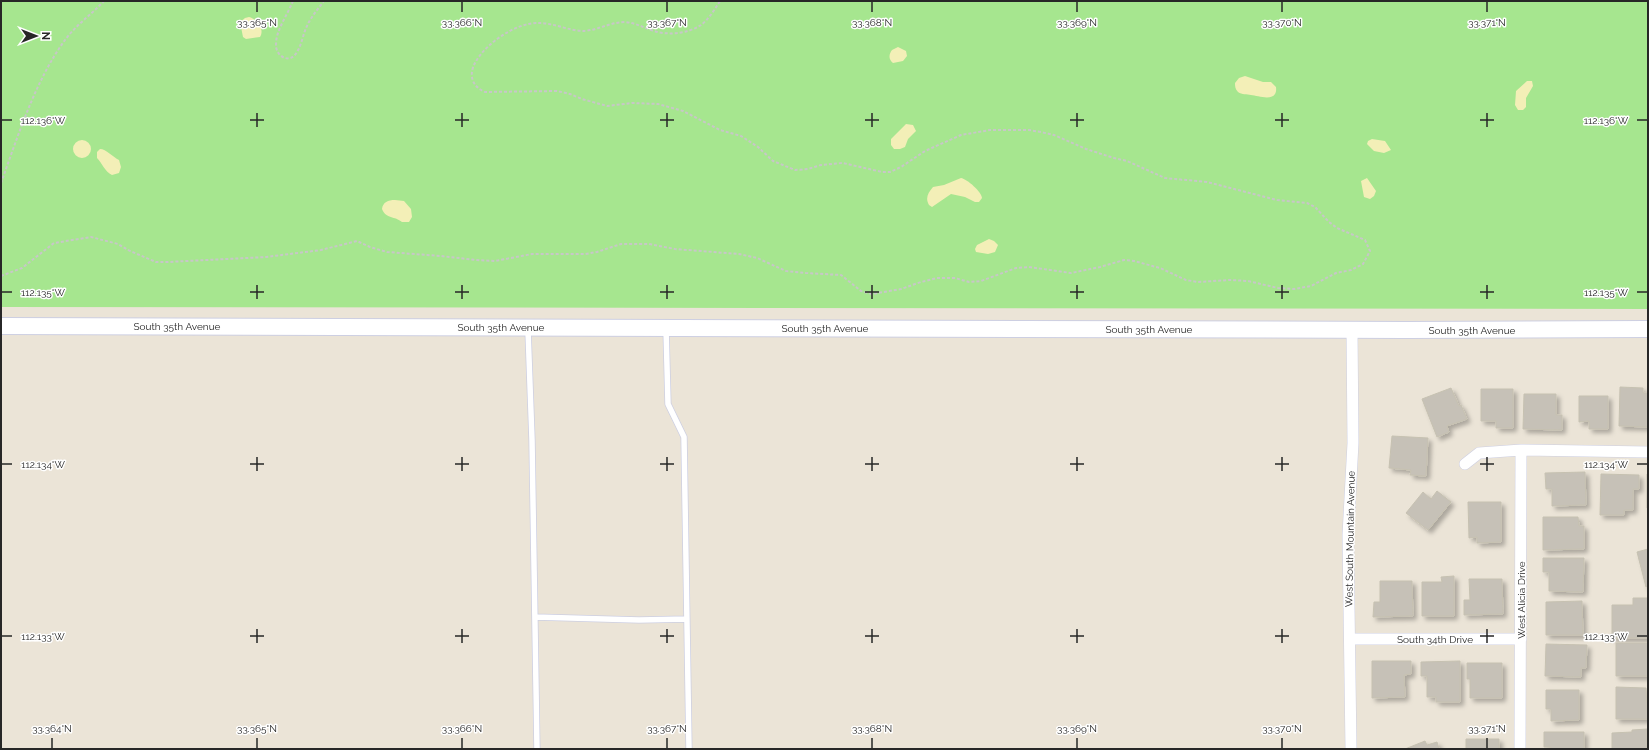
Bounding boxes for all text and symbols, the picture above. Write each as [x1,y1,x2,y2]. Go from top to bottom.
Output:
north arrow [16,16,56,56]
text: 33.365°N [237,17,277,28]
text: 33.366°N [442,17,482,28]
text: 33.367°N [647,17,687,28]
text: 33.368°N [852,17,892,28]
text: 33.369°N [1057,17,1097,28]
text: 33.370°N [1262,17,1302,28]
text: 33.371°N [1468,17,1506,28]
text: N [39,32,52,40]
text: 112.136°W [21,115,66,126]
text: 112.136°W [1584,115,1629,126]
text: 112.135°W [21,287,65,298]
text: 112.135°W [1584,287,1628,298]
street label: South 35th Avenue [134,321,221,332]
street label: South 35th Avenue [458,322,545,333]
street label: South 35th Avenue [782,323,869,334]
street label: South 35th Avenue [1106,324,1193,335]
street label: South 35th Avenue [1429,325,1516,336]
text: 112.134°W [21,459,65,470]
text: 112.134°W [1584,459,1628,470]
street label: West South Mountain Avenue [1343,470,1357,607]
street label: West Alicia Drive [1516,561,1527,639]
text: 112.133°W [21,631,65,642]
text: 112.133°W [1584,631,1628,642]
street label: South 34th Drive [1397,634,1473,645]
text: 33.364°N [32,723,72,734]
text: 33.365°N [237,723,277,734]
text: 33.366°N [442,723,482,734]
text: 33.367°N [647,723,687,734]
text: 33.368°N [852,723,892,734]
text: 33.369°N [1057,723,1097,734]
text: 33.370°N [1262,723,1302,734]
text: 33.371°N [1468,723,1506,734]

